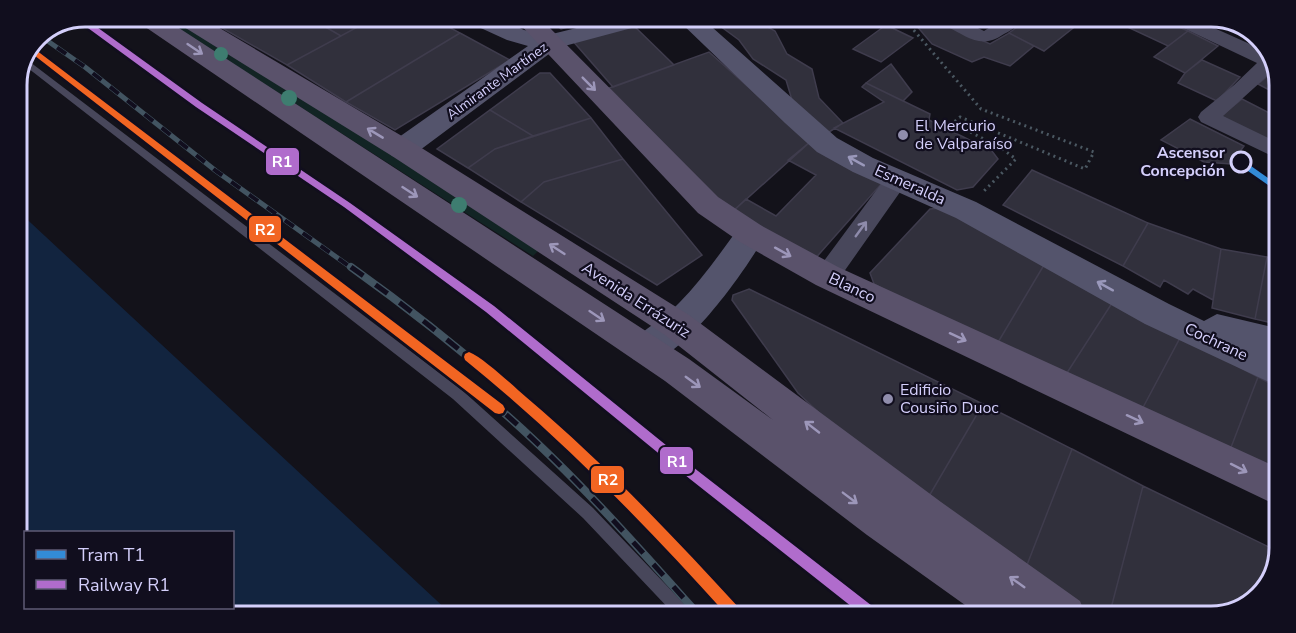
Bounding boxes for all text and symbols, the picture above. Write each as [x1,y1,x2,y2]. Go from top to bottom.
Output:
street label: Almirante Martínez [443,38,552,124]
one-way arrow [187,42,204,55]
one-way arrow [582,76,596,91]
place label: El Mercurio de Valparaíso [915,115,1013,155]
one-way arrow [367,126,384,138]
marker: El Mercurio de Valparaíso [896,128,910,142]
place label: Ascensor Concepción [1140,142,1226,182]
line badge: R1 [265,147,300,176]
text: R1 [272,151,292,173]
marker: Ascensor Concepción [1230,151,1252,173]
one-way arrow [848,155,865,167]
street label: Esmeralda [871,160,949,210]
one-way arrow [401,186,418,198]
line badge: R2 [248,215,282,243]
text: R2 [255,219,275,241]
one-way arrow [855,221,867,237]
one-way arrow [549,243,566,255]
one-way arrow [774,246,791,258]
street label: Avenida Errázuriz [578,257,694,343]
street label: Blanco [825,268,879,308]
one-way arrow [1097,280,1114,292]
one-way arrow [589,310,606,323]
street label: Cochrane [1181,318,1251,366]
one-way arrow [948,331,966,343]
one-way arrow [685,376,701,388]
place label: Edificio Cousiño Duoc [900,379,999,419]
marker: Edificio Cousiño Duoc [881,392,895,406]
one-way arrow [1125,413,1143,425]
one-way arrow [804,420,820,433]
line badge: R1 [659,446,694,475]
text: R1 [667,451,687,473]
one-way arrow [1230,463,1248,475]
line badge: R2 [590,465,625,494]
text: R2 [598,469,618,491]
one-way arrow [841,492,857,504]
legend [24,531,234,609]
text: Tram T1 [78,543,145,567]
text: Railway R1 [78,573,170,597]
one-way arrow [1010,576,1026,588]

